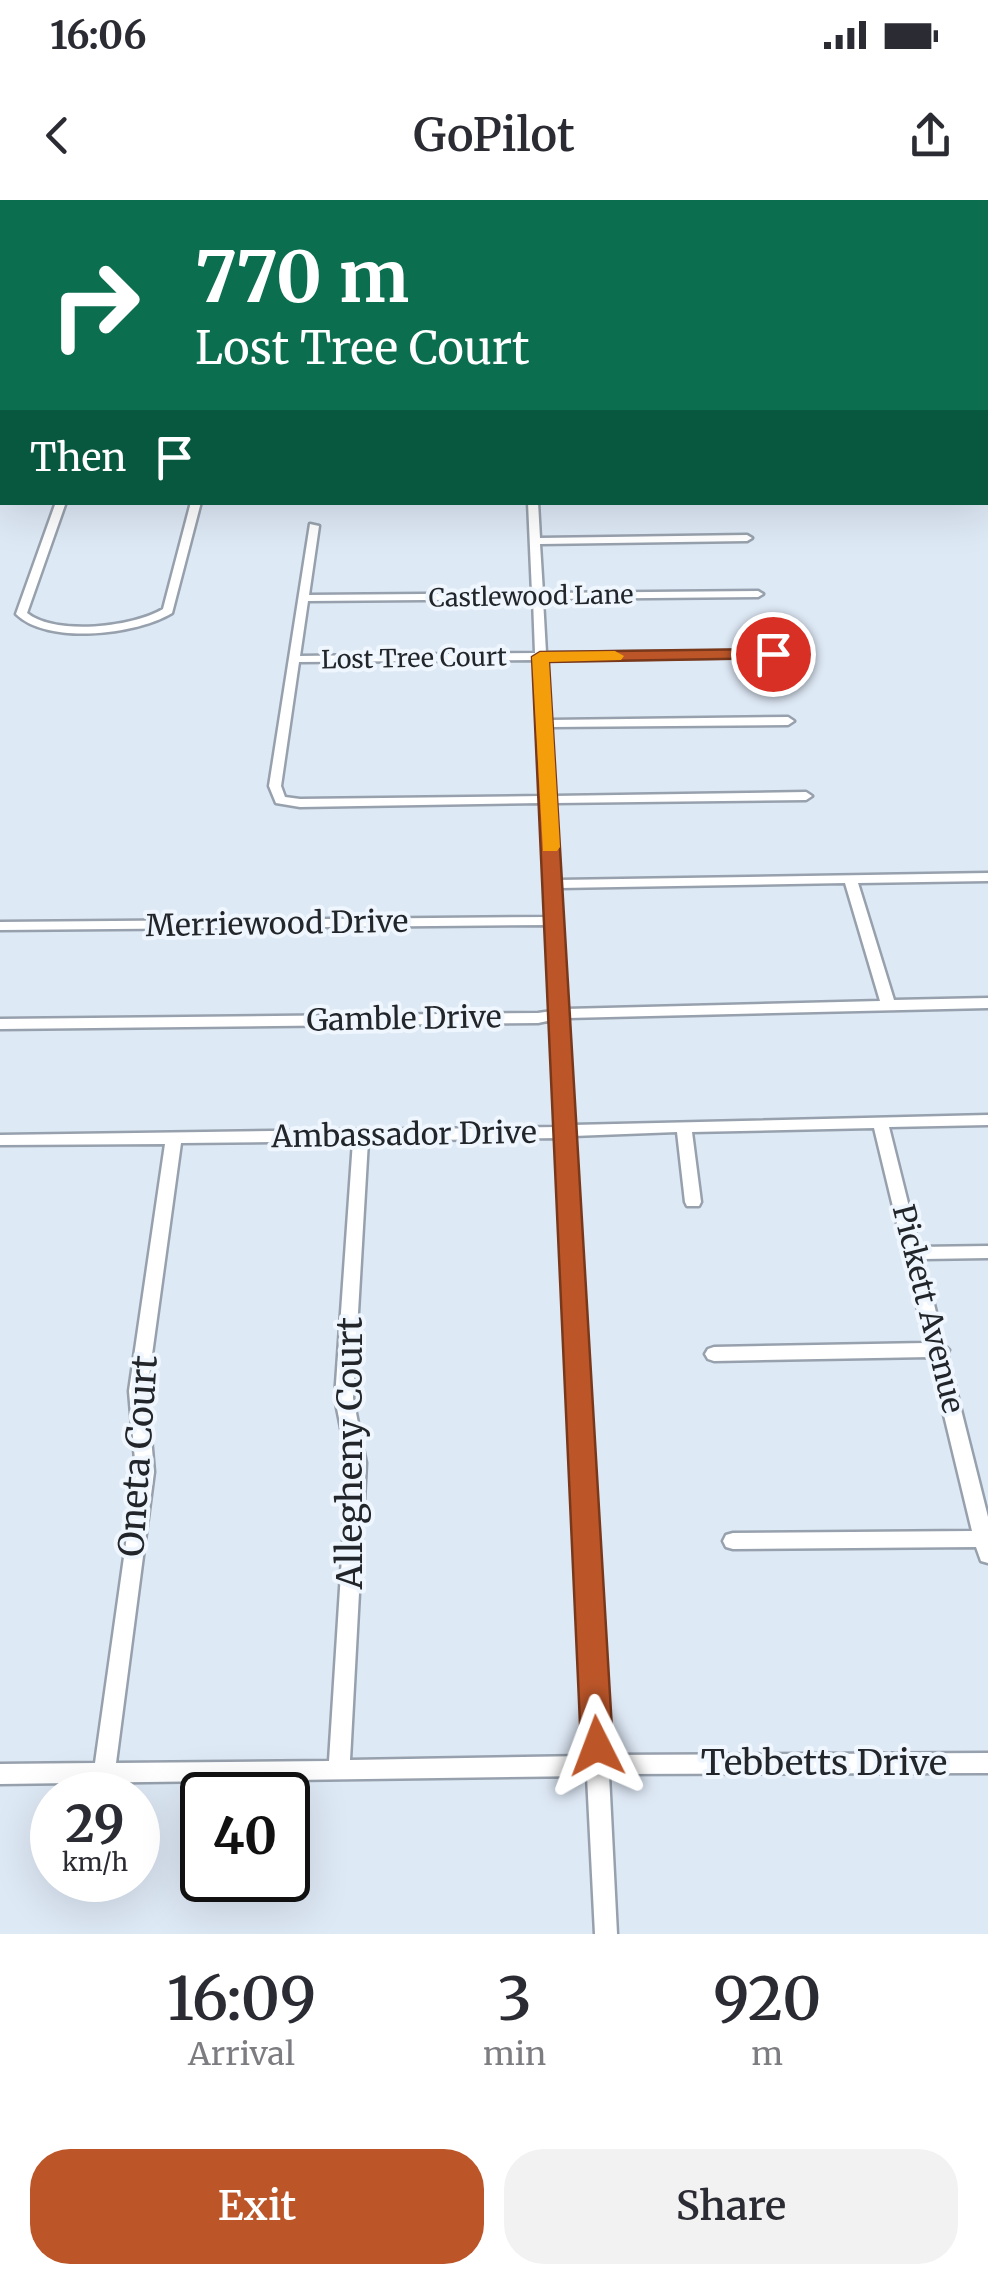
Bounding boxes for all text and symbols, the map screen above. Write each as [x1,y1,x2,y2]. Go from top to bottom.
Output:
text: 16:06 [50,12,147,59]
text: GoPilot [413,107,575,163]
icon: back [30,108,85,163]
icon: share [903,108,958,163]
text: 770 m [195,233,409,321]
icon: right [30,240,160,370]
text: Lost Tree Court [195,320,530,376]
icon: arrive [147,430,202,485]
text: Then [30,434,127,481]
street label: Castlewood Lane [428,578,634,614]
pin [731,612,816,697]
icon: arrive [746,627,801,682]
street label: Lost Tree Court [321,640,507,676]
street label: Merriewood Drive [145,902,409,944]
street label: Gamble Drive [306,997,502,1039]
street label: Ambassador Drive [270,1113,537,1155]
street label: Pickett Avenue [885,1201,973,1417]
street label: Allegheny Court [328,1317,372,1590]
street label: Oneta Court [109,1353,167,1558]
position arrow [545,1694,649,1798]
street label: Tebbetts Drive [701,1741,947,1785]
speed limit sign: 40 [180,1772,310,1902]
text: 29 [65,1793,125,1856]
text: km/h [62,1846,128,1878]
text: 16:09 [167,1961,316,2036]
text: 3 [498,1961,532,2036]
text: 920 [713,1961,821,2036]
text: Arrival [188,2034,295,2074]
text: min [483,2034,546,2074]
text: m [751,2034,783,2074]
button: Exit [30,2149,484,2264]
button: Share [504,2149,958,2264]

